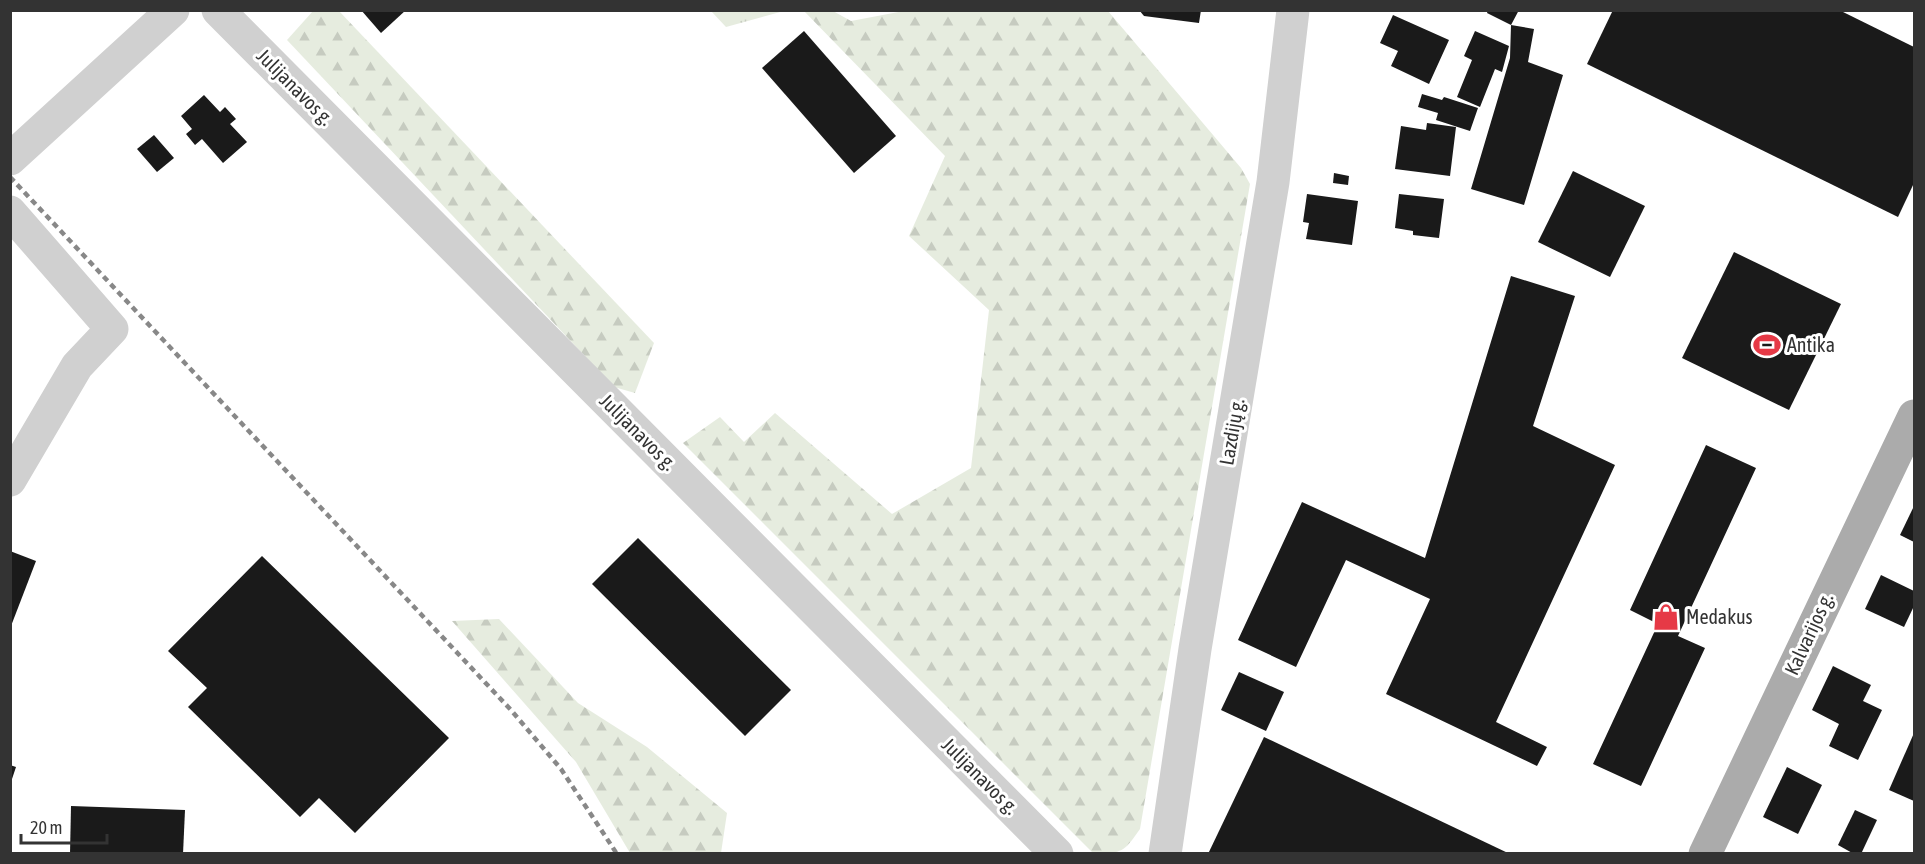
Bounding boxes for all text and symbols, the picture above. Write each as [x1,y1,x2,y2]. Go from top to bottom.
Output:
street label: Julijanavos g. [252,44,338,130]
sports icon: Antika [1752,330,1782,360]
place label: Antika [1787,333,1835,356]
street label: Julijanavos g. [595,389,681,475]
street label: Lazdijų g. [1214,397,1249,467]
street label: Kalvarijos g. [1780,589,1837,678]
shop icon: Medakus [1651,602,1681,632]
place label: Medakus [1686,605,1753,628]
street label: Julijanavos g. [937,733,1023,819]
scale bar [21,807,106,845]
text: 20 m [30,817,62,838]

